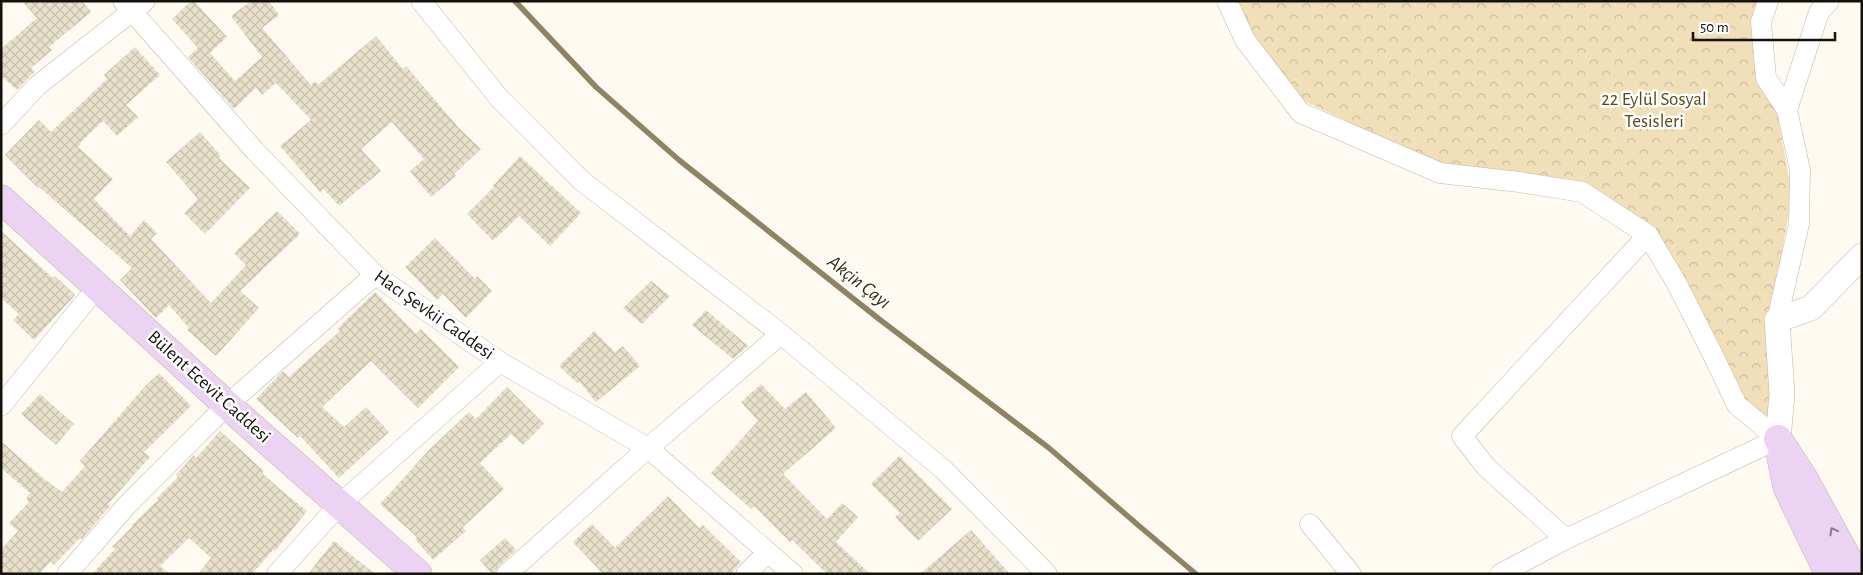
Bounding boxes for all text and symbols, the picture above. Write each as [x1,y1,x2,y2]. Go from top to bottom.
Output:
scale bar [1693,10,1836,42]
text: 50 m [1700,20,1729,35]
park label: 22 Eylül Sosyal Tesisleri [1601,90,1707,131]
water label: Akçin Çayı [823,251,894,313]
street label: Hacı Şevkii Caddesi [371,267,497,363]
street label: Bülent Ecevit Caddesi [144,327,274,447]
one-way arrow [1829,527,1839,536]

